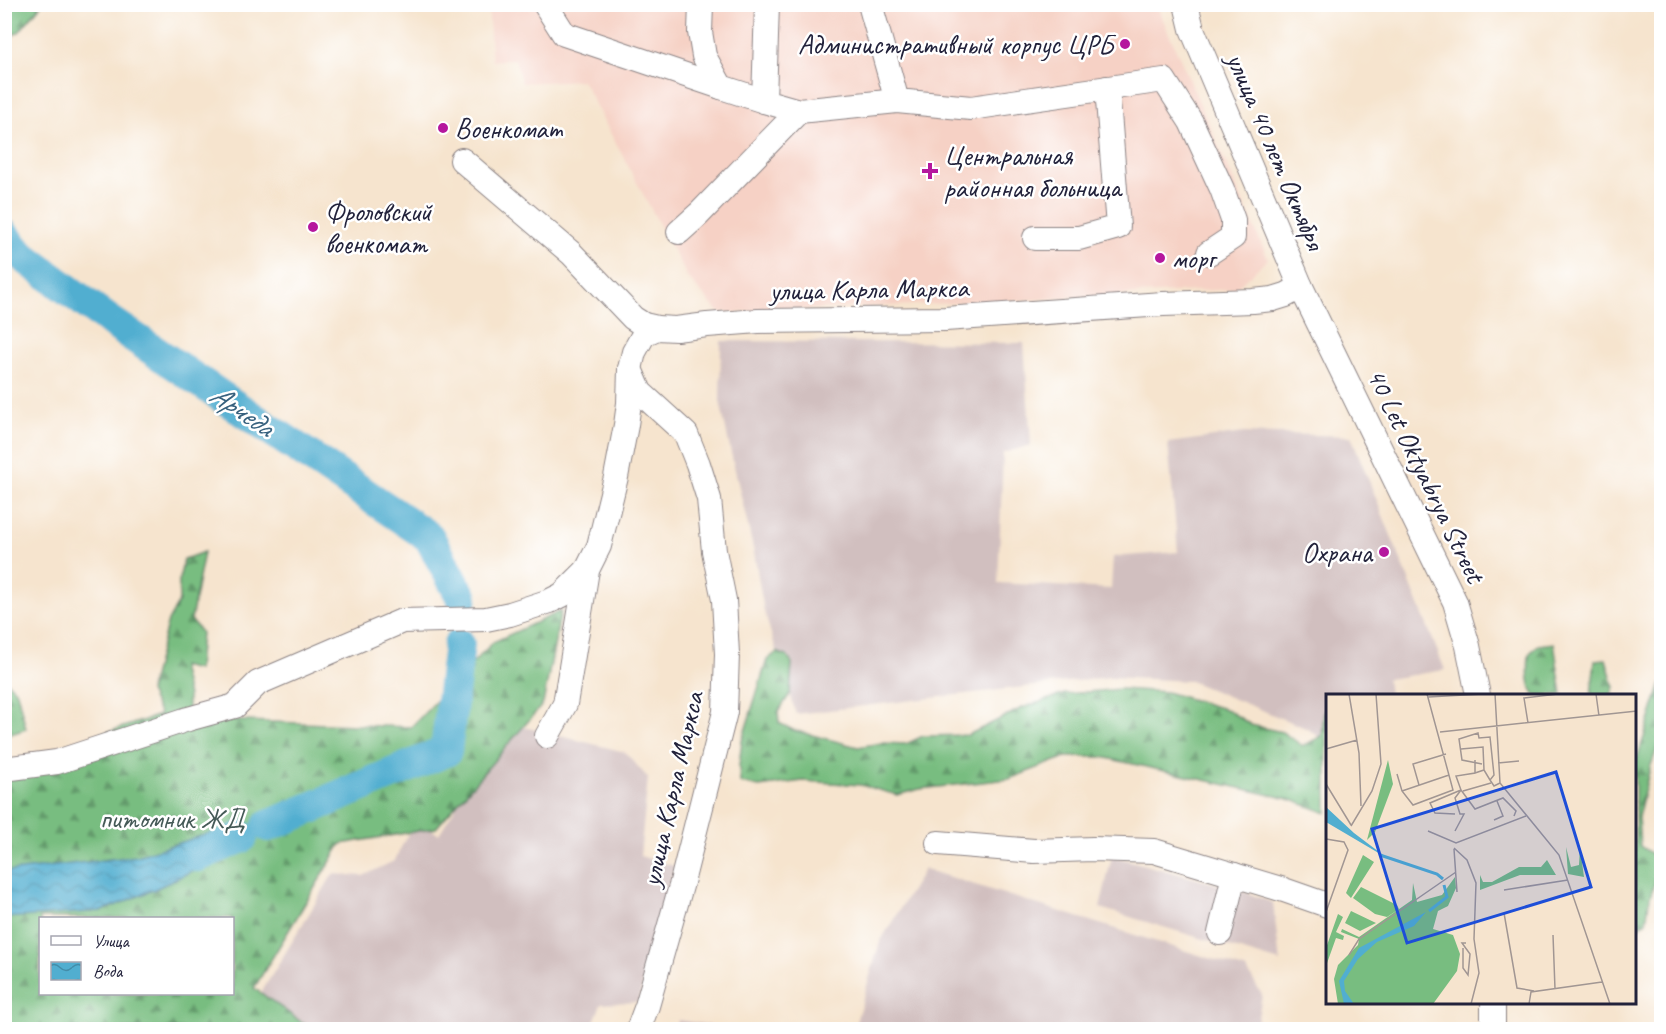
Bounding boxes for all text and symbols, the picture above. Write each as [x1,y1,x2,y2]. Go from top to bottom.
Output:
place label: Административный корпус ЦРБ [798,27,1116,62]
marker: Административный корпус ЦРБ [1118,37,1132,51]
street label: улица 40 лет Октября [1218,46,1334,257]
place label: Военкомат [455,111,563,146]
marker: Военкомат [436,121,450,135]
place label: Центральная районная больница [944,138,1123,205]
marker: Центральная районная больница [921,162,939,180]
place label: Фроловский военкомат [325,194,433,261]
marker: Фроловский военкомат [306,220,320,234]
place label: морг [1172,241,1218,276]
marker: морг [1153,251,1167,265]
street label: улица Карла Маркса [767,270,970,308]
street label: 40 Let Oktyabrya Street [1359,362,1494,590]
water label: Арчеда [203,375,284,447]
place label: Охрана [1302,535,1374,570]
marker: Охрана [1377,545,1391,559]
street label: улица Карла Маркса [632,687,712,892]
inset map [1326,694,1636,1004]
park label: питомник ЖД [100,801,246,836]
legend [39,917,234,995]
text: Улица [93,930,130,952]
text: Вода [93,960,124,982]

